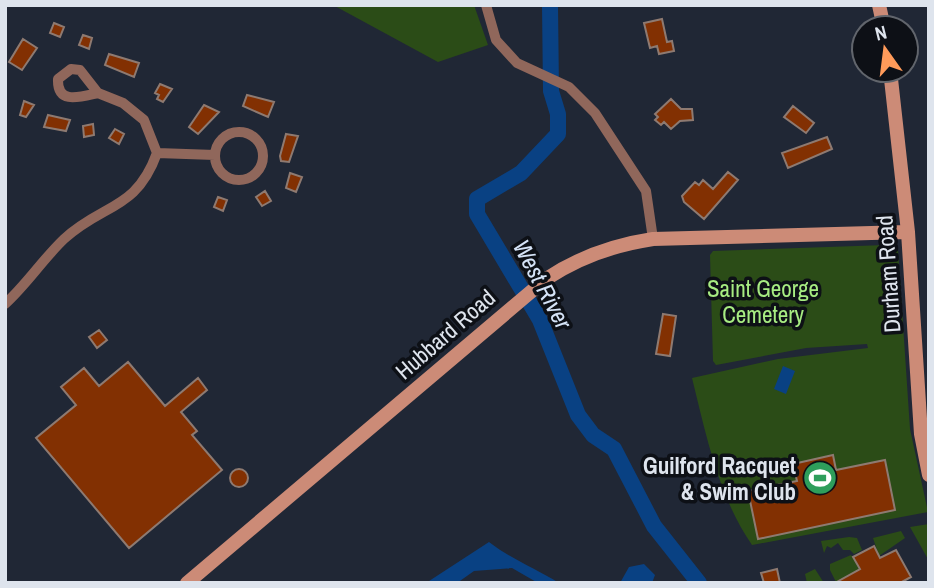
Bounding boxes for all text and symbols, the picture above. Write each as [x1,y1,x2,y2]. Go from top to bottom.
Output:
north arrow [850,14,920,84]
text: N [872,19,889,46]
street label: Durham Road [868,214,908,334]
water label: West River [506,234,581,336]
park label: Saint George Cemetery [707,273,819,330]
street label: Hubbard Road [389,282,501,386]
place label: Guilford Racquet & Swim Club [643,450,796,507]
sports icon: Guilford Racquet & Swim Club [801,459,839,497]

